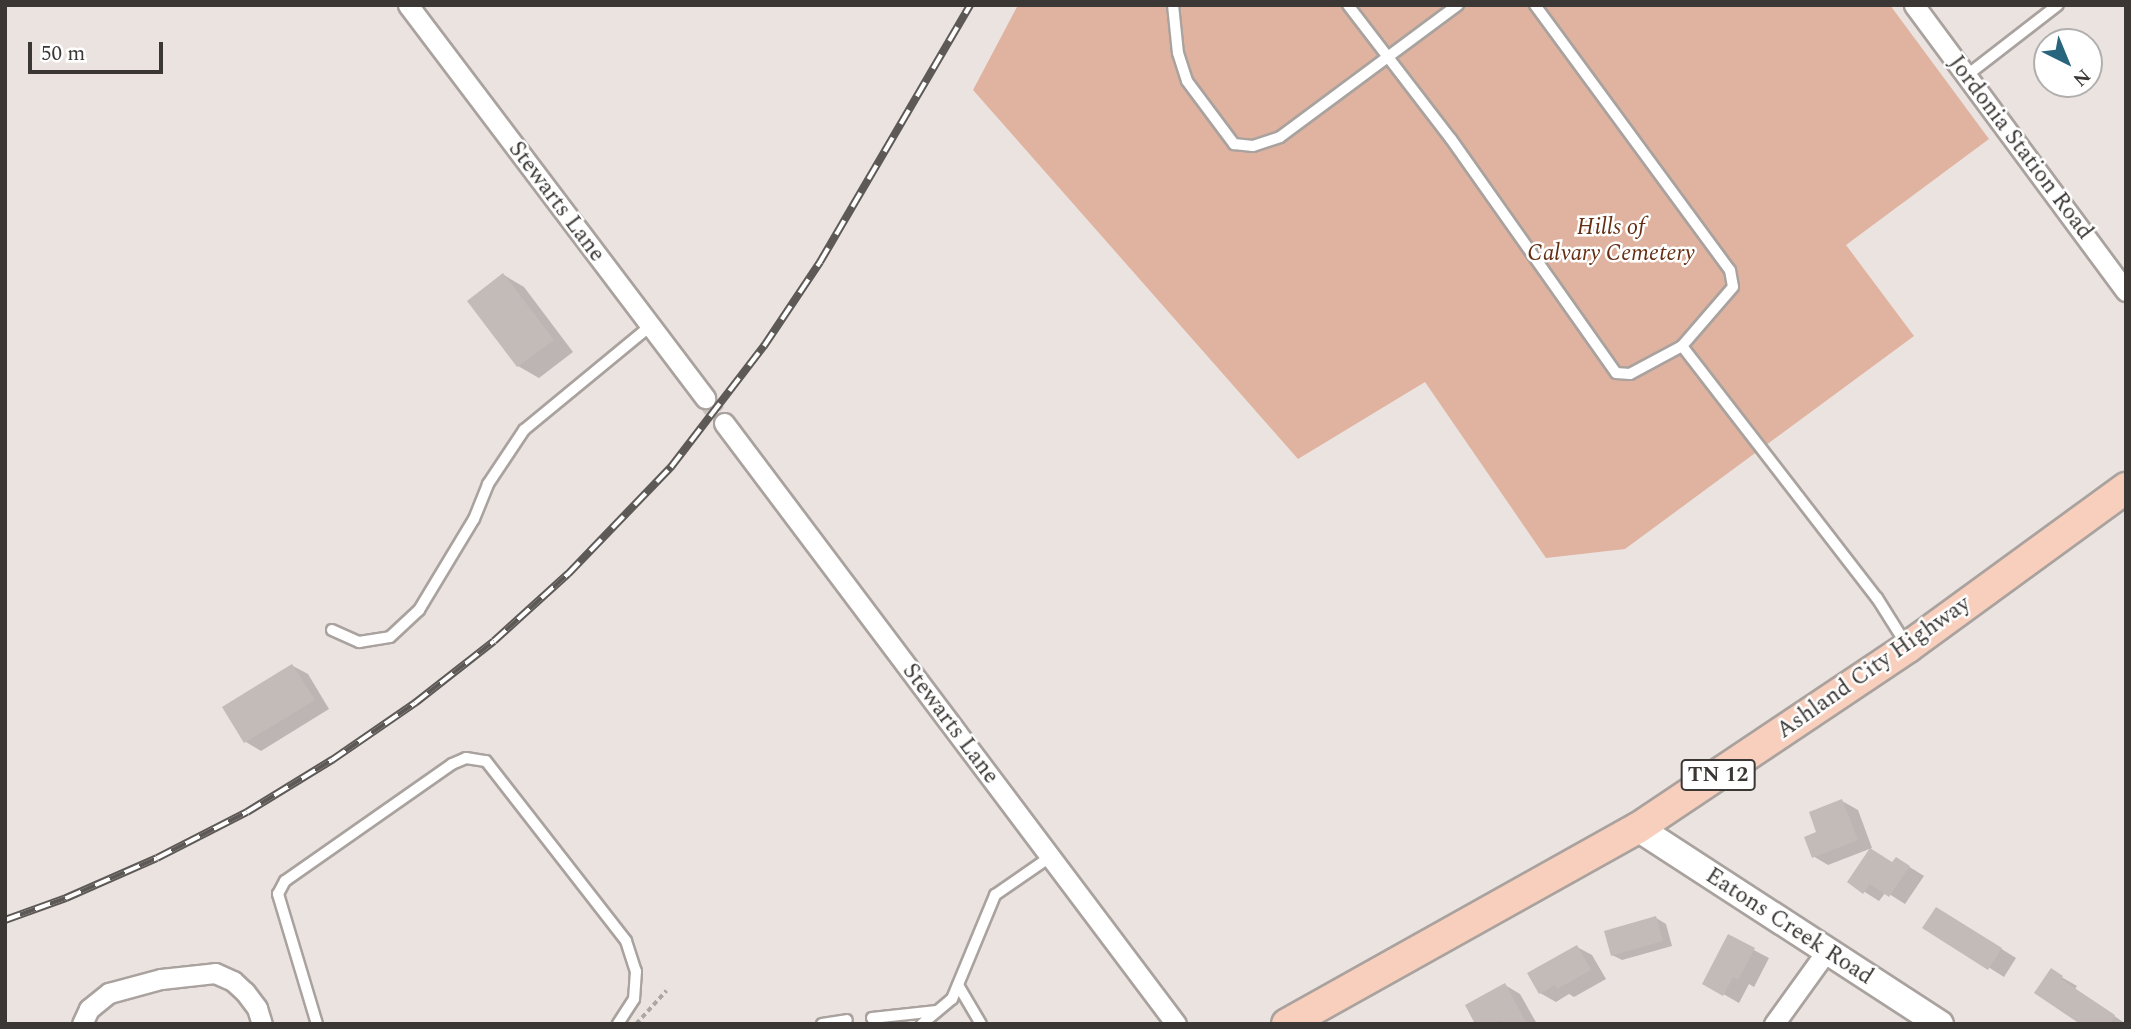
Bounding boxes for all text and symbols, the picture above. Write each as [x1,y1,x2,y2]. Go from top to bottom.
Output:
scale bar [32,28,166,72]
north arrow [2033,28,2103,98]
text: 50 m [41,38,85,70]
street label: Jordonia Station Road [1942,50,2098,246]
text: N [2066,61,2097,93]
street label: Stewarts Lane [502,136,610,268]
park label: Hills of Calvary Cemetery [1527,214,1695,268]
street label: Ashland City Highway [1772,591,1976,745]
street label: Stewarts Lane [896,658,1004,790]
road number: TN 12 [1680,758,1756,792]
street label: Eatons Creek Road [1700,862,1878,992]

